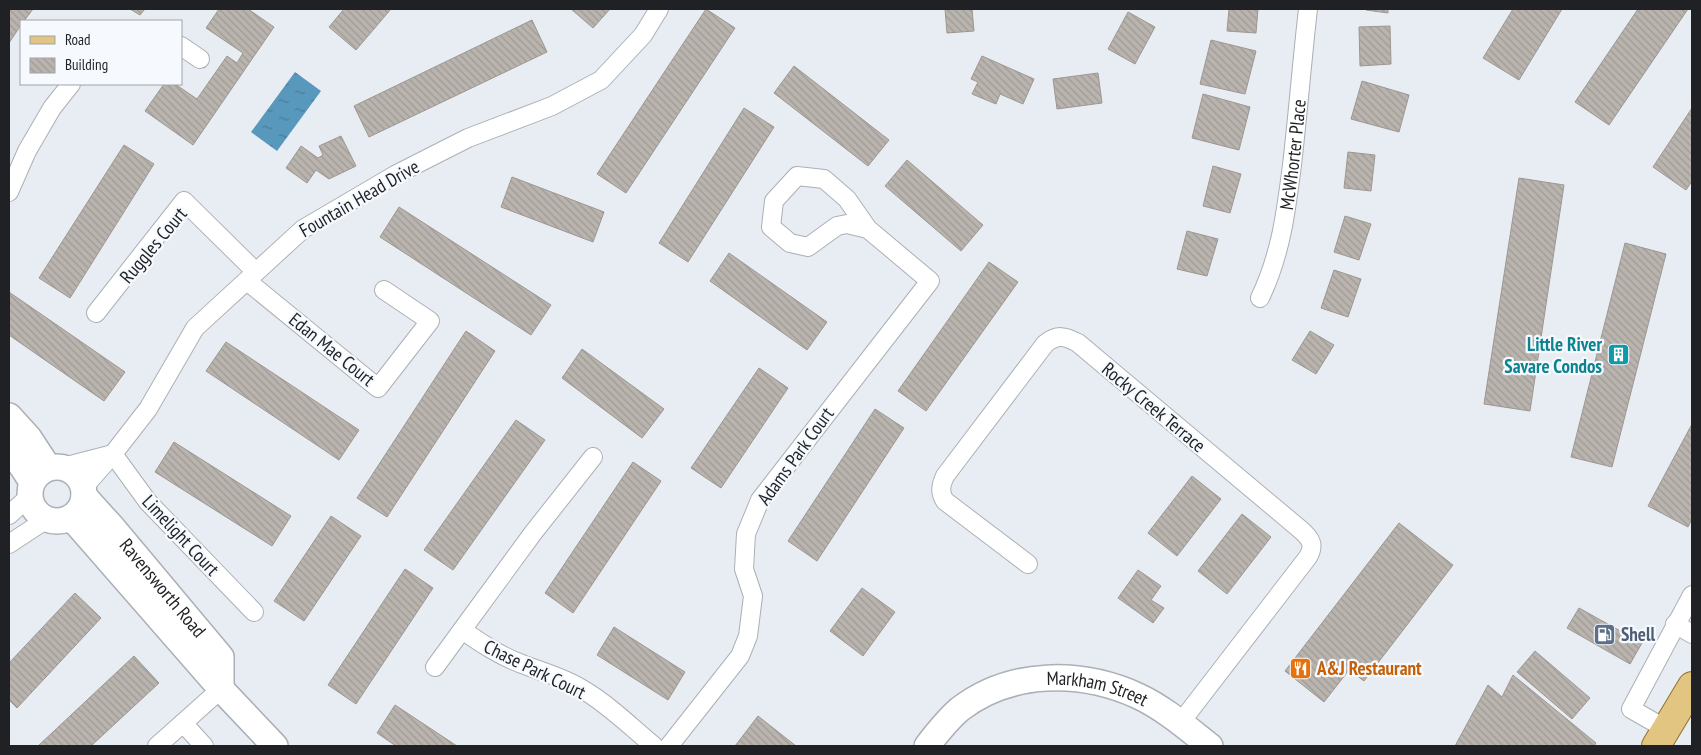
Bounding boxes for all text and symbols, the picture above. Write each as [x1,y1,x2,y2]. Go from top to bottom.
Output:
legend [20,20,182,85]
text: Road [65,30,91,49]
text: Building [65,55,108,74]
street label: McWhorter Place [1274,98,1311,211]
street label: Fountain Head Drive [295,154,423,242]
street label: Ruggles Court [114,201,192,288]
street label: Edan Mae Court [284,307,380,391]
place label: Little River Savare Condos [1504,332,1602,378]
building icon: Little River Savare Condos [1606,343,1630,367]
street label: Rocky Creek Terrace [1097,357,1211,457]
street label: Adams Park Court [752,402,839,510]
street label: Limelight Court [137,489,225,581]
street label: Ravensworth Road [115,533,211,642]
fuel station icon: Shell [1593,622,1617,646]
place label: Shell [1621,622,1656,646]
street label: Chase Park Court [480,634,591,704]
restaurant icon: A&J Restaurant [1289,656,1313,680]
place label: A&J Restaurant [1316,656,1422,680]
street label: Markham Street [1046,666,1153,711]

